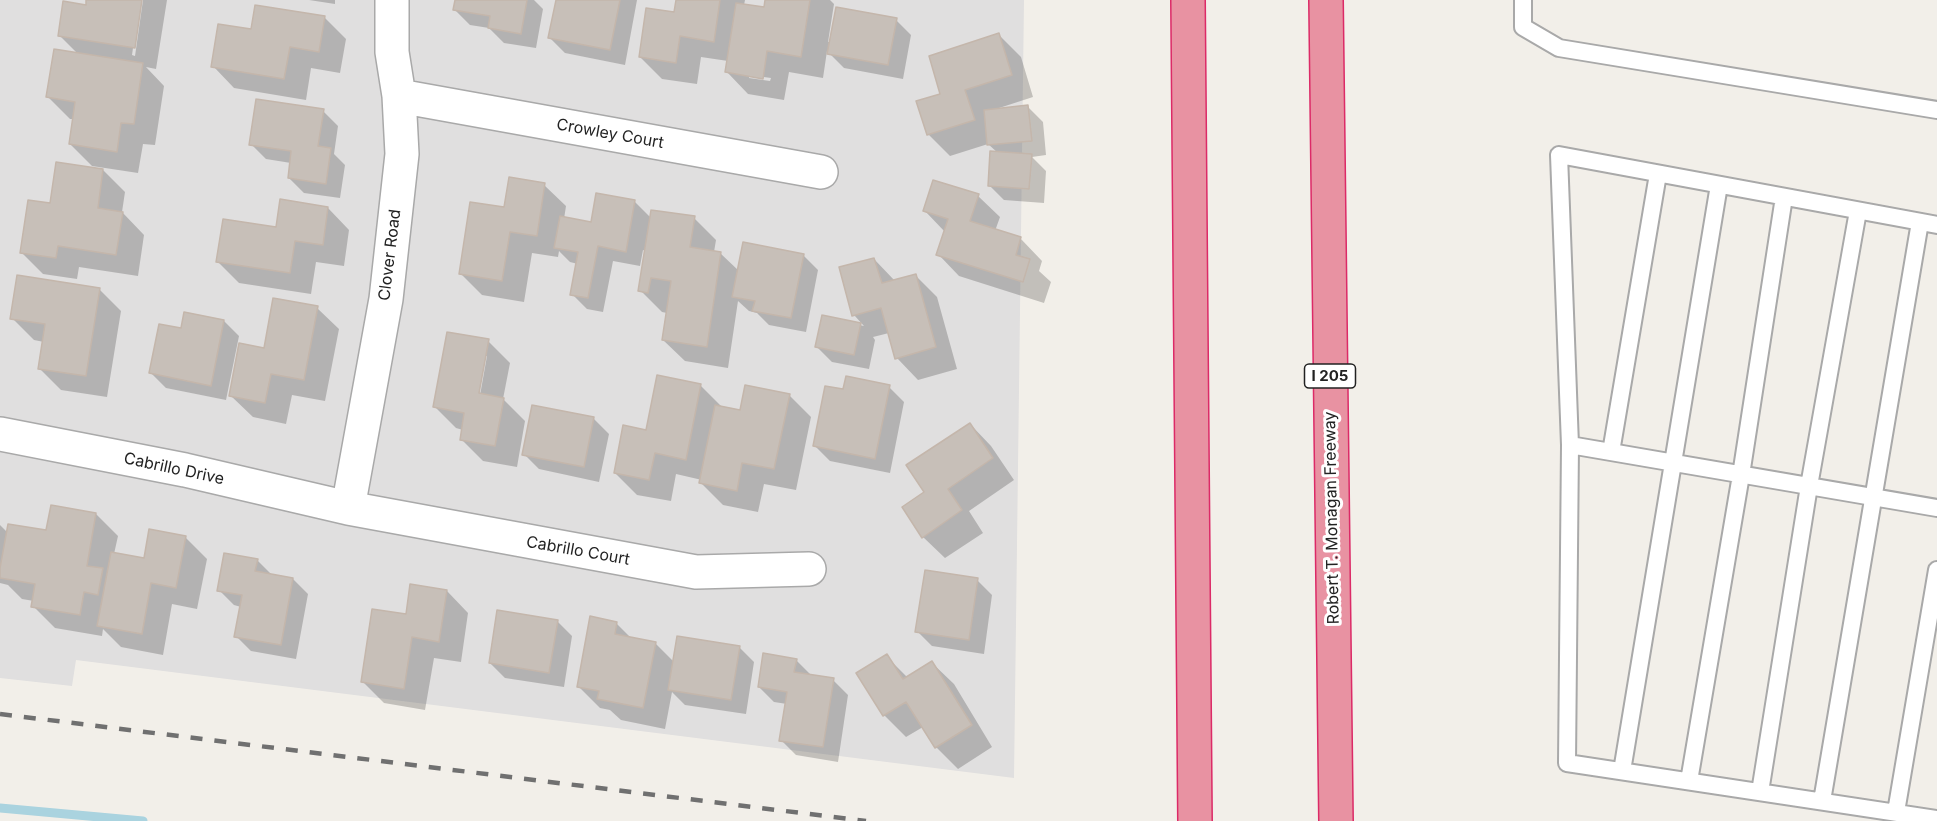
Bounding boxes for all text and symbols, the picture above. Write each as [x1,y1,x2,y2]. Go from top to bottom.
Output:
street label: Crowley Court [555,115,665,153]
street label: Clover Road [375,208,405,302]
road number: I 205 [1304,364,1356,388]
street label: Robert T. Monagan Freeway [1321,411,1343,625]
street label: Cabrillo Drive [122,449,226,489]
street label: Cabrillo Court [525,532,631,570]

